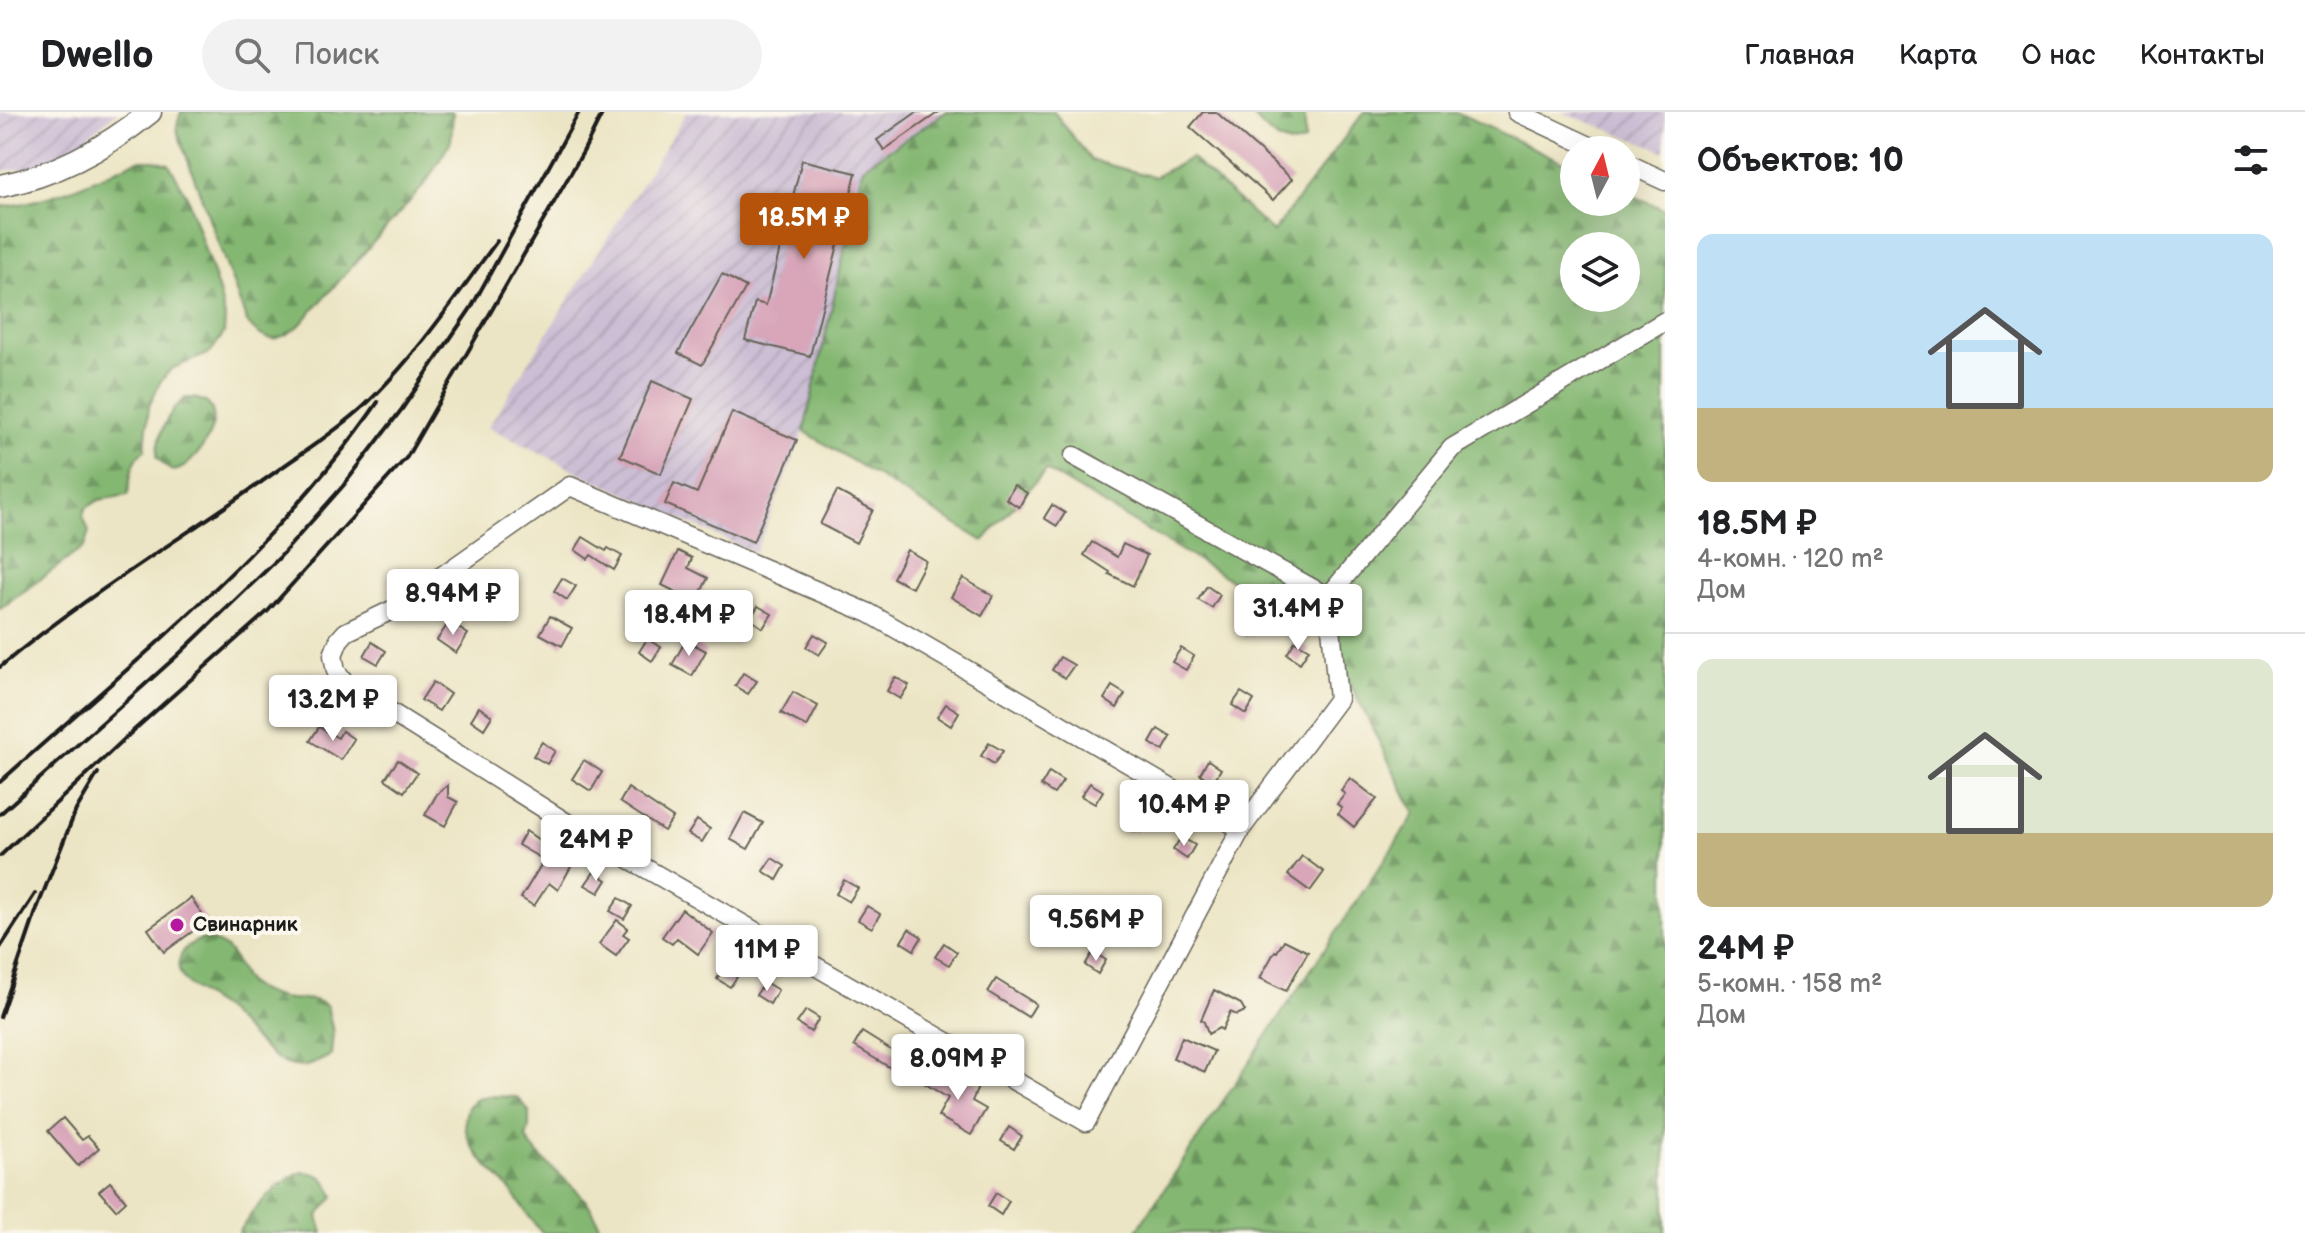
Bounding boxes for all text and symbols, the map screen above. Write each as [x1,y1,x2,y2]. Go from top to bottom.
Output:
search box [202,19,762,91]
text: Dwello [40,33,154,78]
icon: search [230,33,274,77]
text: Поиск [294,37,379,73]
text: Главная [1744,39,1855,72]
text: Карта [1899,39,1978,72]
text: О нас [2022,39,2095,72]
text: Контакты [2139,39,2265,72]
north arrow [1560,136,1640,216]
map controls [1560,136,1640,312]
icon: filters [2229,138,2273,182]
text: Объектов: 10 [1697,140,1904,181]
pin: 18.5M ₽ [730,193,878,261]
text: 18.5M ₽ [758,203,850,234]
button: layers [1560,232,1640,312]
icon: home [1913,286,2057,430]
text: 18.5M ₽ [1697,503,1817,544]
text: 4-комн. · 120 m² [1697,544,1884,575]
pin: 8.94M ₽ [379,569,527,637]
text: Дом [1697,575,1746,606]
text: 8.94M ₽ [405,579,501,610]
pin: 31.4M ₽ [1224,584,1372,652]
pin: 18.4M ₽ [615,590,763,658]
text: 31.4M ₽ [1252,594,1344,625]
text: 18.4M ₽ [643,600,735,631]
pin: 13.2M ₽ [259,675,407,743]
text: 13.2M ₽ [287,685,379,716]
icon: home [1913,711,2057,855]
pin: 10.4M ₽ [1110,780,1258,848]
text: 10.4M ₽ [1138,790,1230,821]
pin: 24M ₽ [540,815,652,883]
text: 24M ₽ [559,825,633,856]
pin: 9.56M ₽ [1022,895,1170,963]
text: 9.56M ₽ [1048,905,1144,936]
place label: Свинарник [193,913,298,937]
marker: Свинарник [168,916,186,934]
pin: 11M ₽ [711,925,823,993]
text: 24M ₽ [1697,928,1794,969]
text: 11M ₽ [734,935,800,966]
text: 5-комн. · 158 m² [1697,969,1882,1000]
text: Дом [1697,1000,1746,1031]
pin: 8.09M ₽ [884,1034,1032,1102]
text: 8.09M ₽ [909,1044,1007,1075]

